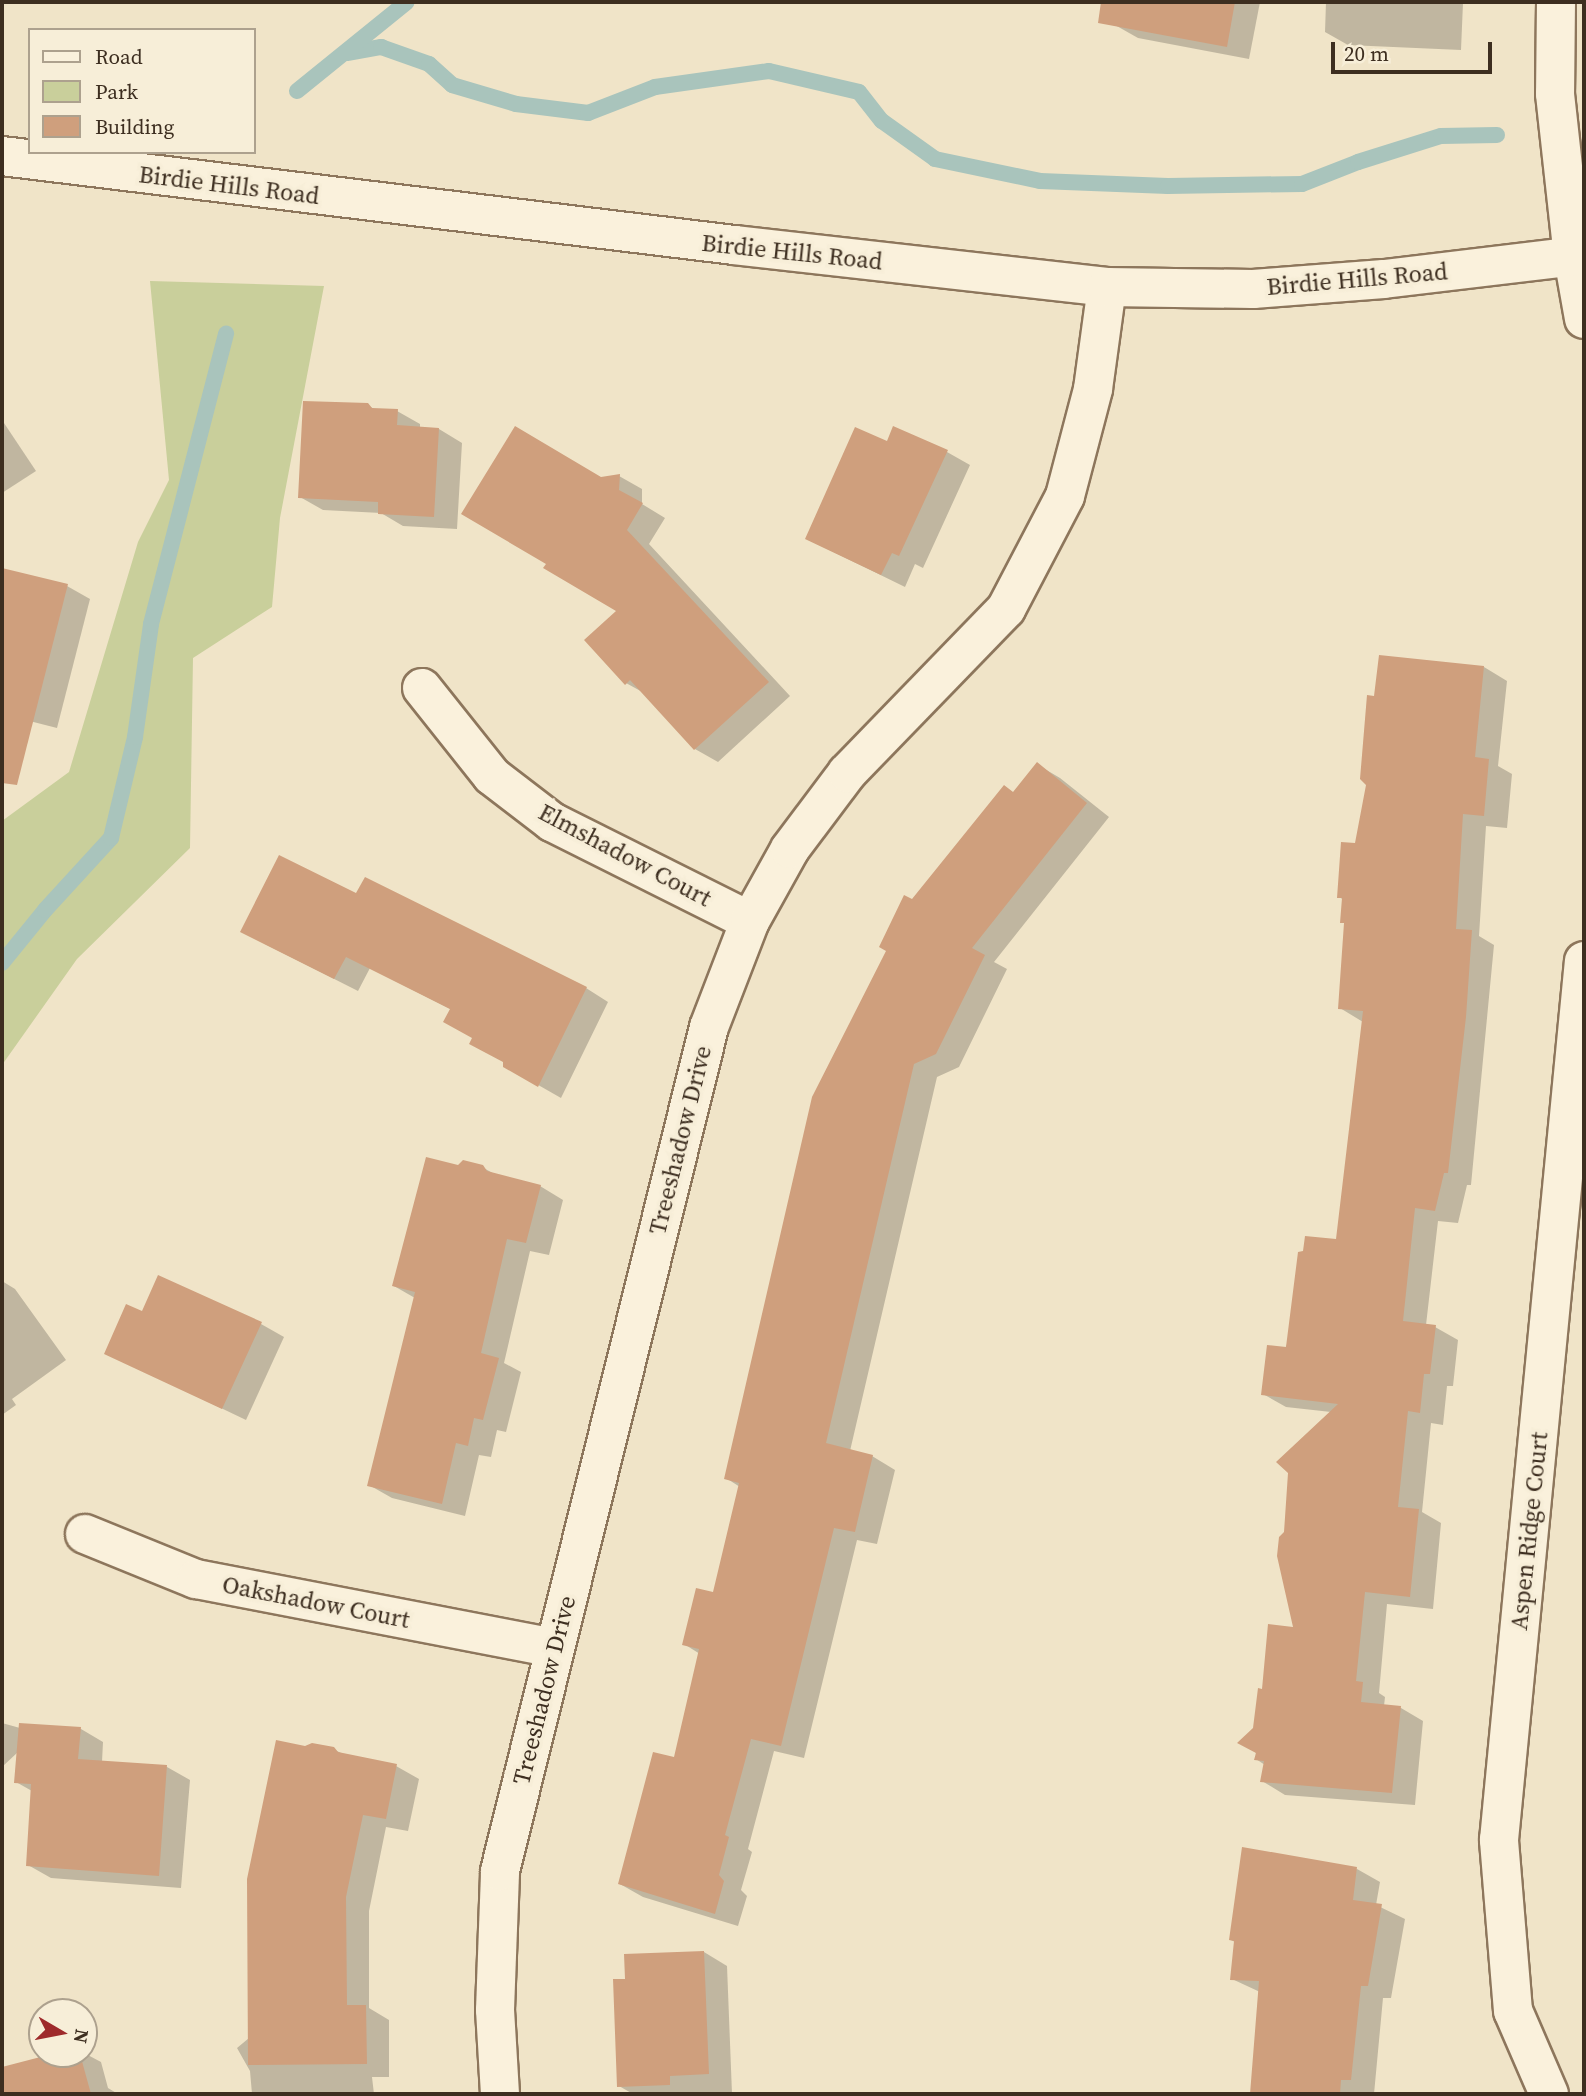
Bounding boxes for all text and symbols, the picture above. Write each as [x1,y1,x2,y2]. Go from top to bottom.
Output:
legend [28,28,256,154]
scale bar [1334,28,1495,72]
text: 20 m [1344,39,1389,68]
text: Road [95,42,143,71]
text: Park [95,77,138,106]
text: Building [95,112,174,141]
street label: Birdie Hills Road [137,160,321,210]
street label: Birdie Hills Road [700,228,884,276]
street label: Birdie Hills Road [1265,257,1449,301]
street label: Elmshadow Court [534,797,716,913]
street label: Treeshadow Drive [643,1043,717,1237]
street label: Aspen Ridge Court [1504,1430,1554,1632]
street label: Oakshadow Court [220,1570,412,1634]
street label: Treeshadow Drive [507,1593,581,1787]
north arrow [28,1998,98,2068]
text: N [68,2027,96,2045]

